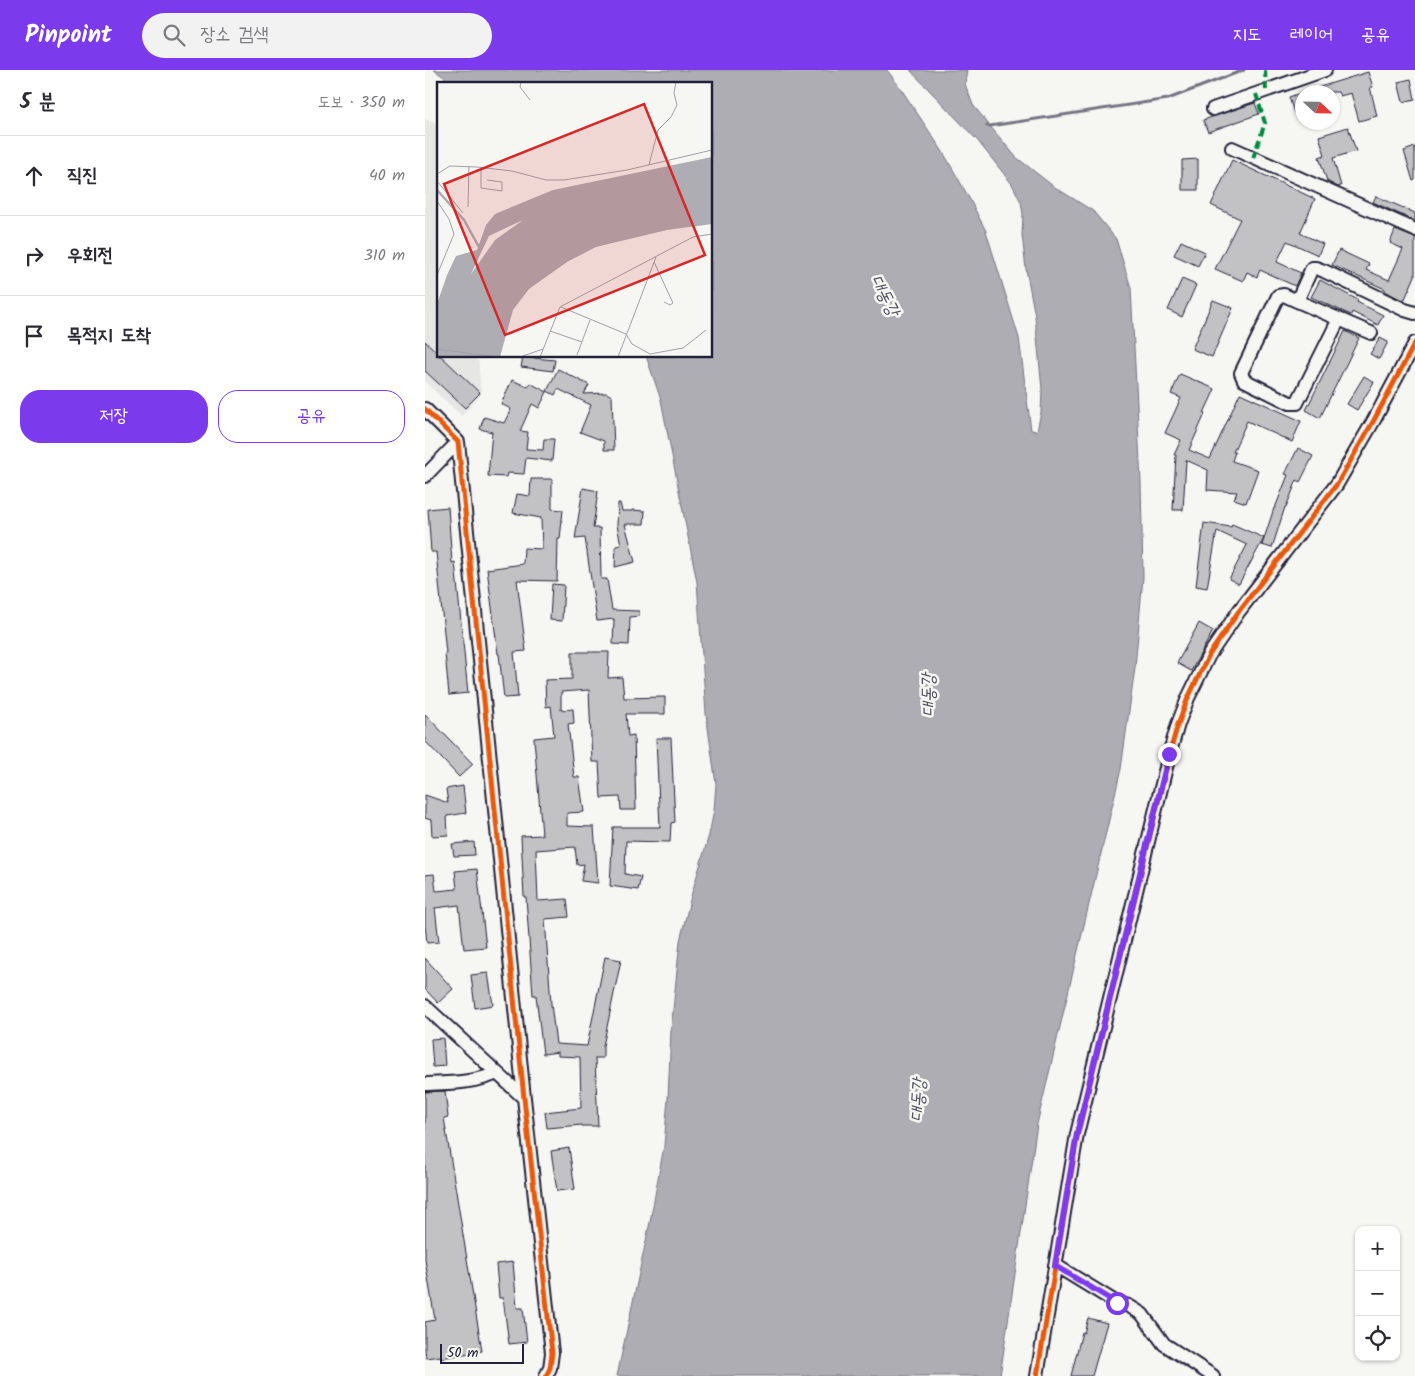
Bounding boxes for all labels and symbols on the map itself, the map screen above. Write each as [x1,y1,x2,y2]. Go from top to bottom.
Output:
inset map [437,82,713,358]
north arrow [1295,85,1340,130]
water label: 대동강 [861,270,908,324]
water label: 대동강 [915,671,944,717]
route end [1158,743,1181,766]
water label: 대동강 [903,1075,935,1123]
route start [1106,1292,1129,1315]
scale bar [440,1341,524,1364]

